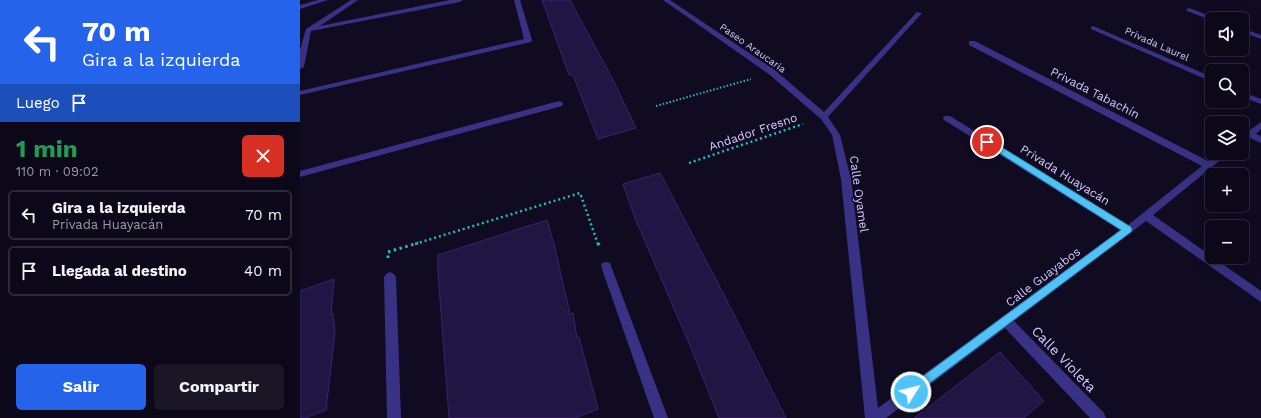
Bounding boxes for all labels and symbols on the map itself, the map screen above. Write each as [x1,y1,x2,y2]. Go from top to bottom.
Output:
street label: Paseo Araucaria [718,21,788,75]
street label: Privada Laurel [1123,25,1191,63]
street label: Privada Tabachín [1048,65,1142,121]
street label: Andador Fresno [707,110,799,154]
pin [970,125,1004,159]
street label: Privada Huayacán [1018,142,1112,208]
street label: Calle Oyamel [847,155,871,233]
street label: Calle Guayabos [1003,244,1083,310]
street label: Calle Violeta [1029,323,1100,395]
position arrow [890,371,932,413]

